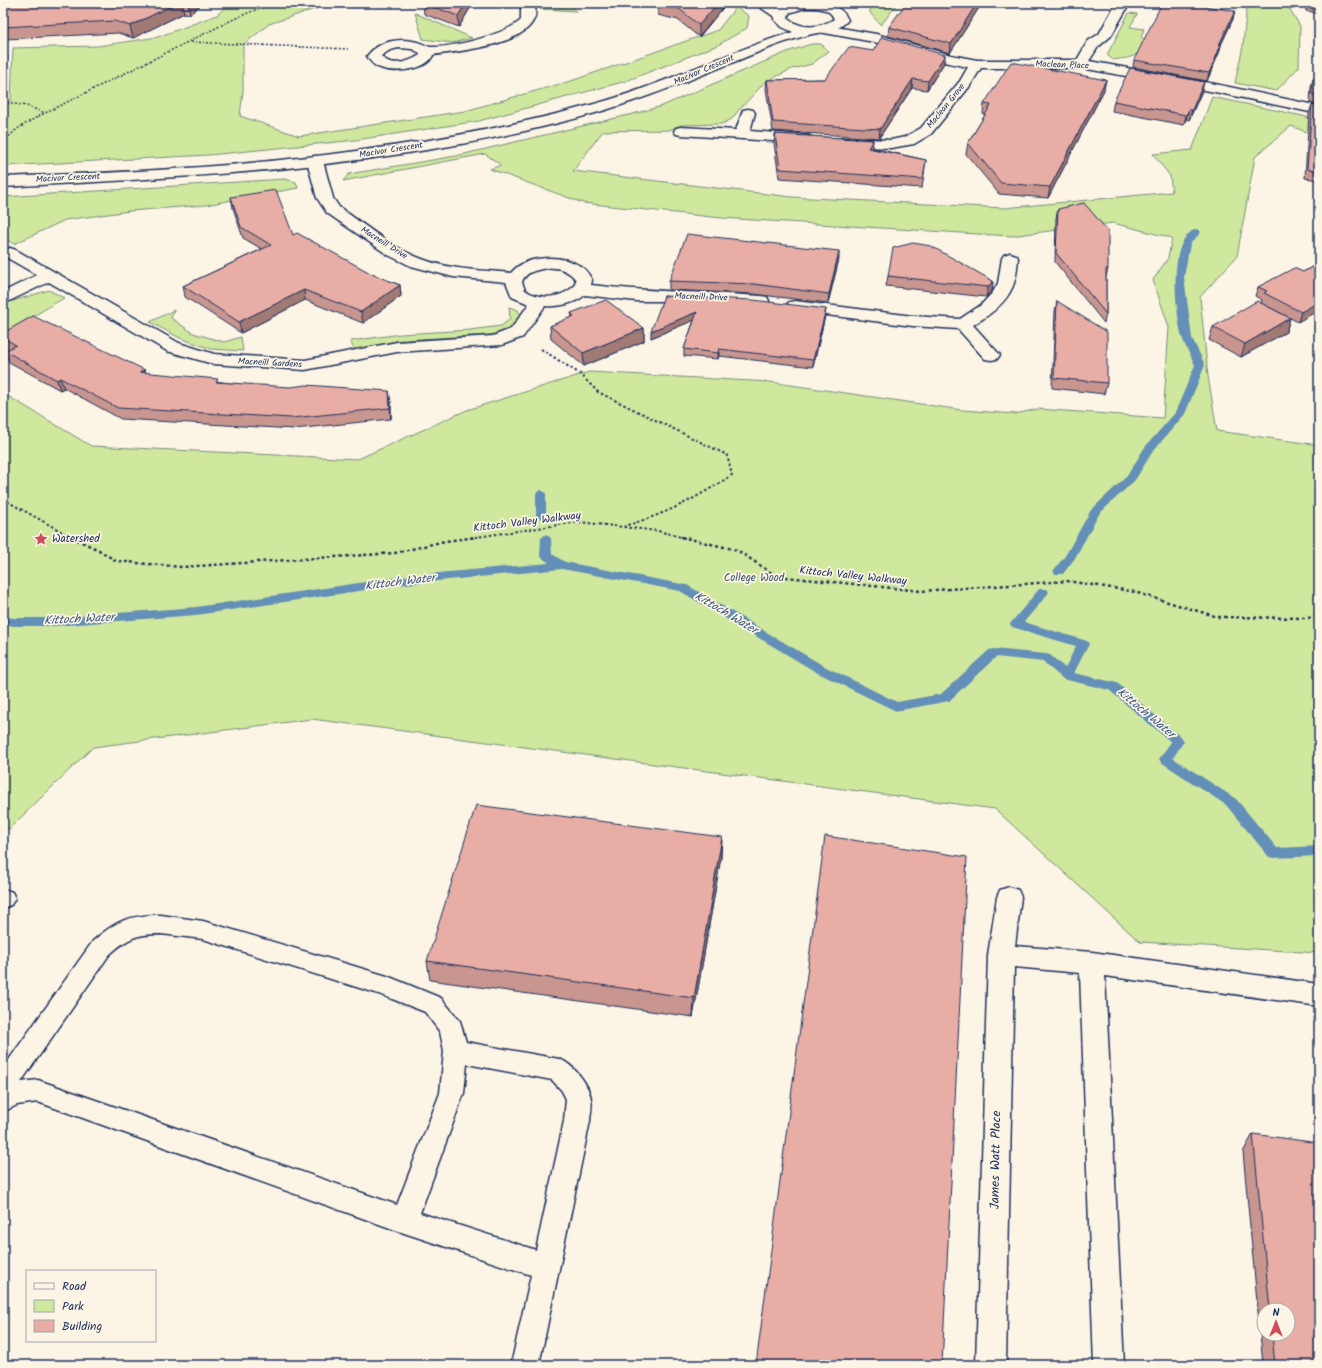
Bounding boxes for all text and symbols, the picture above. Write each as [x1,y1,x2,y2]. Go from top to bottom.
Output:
street label: Macivor Crescent [671,50,737,90]
street label: Maclean Place [1035,57,1089,73]
street label: Maclean Grove [923,80,969,132]
street label: Macivor Crescent [358,137,425,162]
street label: Macivor Crescent [35,169,101,187]
street label: Macneill Drive [358,223,410,263]
street label: Macneill Drive [674,289,728,305]
street label: Macneill Gardens [238,354,303,372]
street label: Kittoch Valley Walkway [472,506,583,538]
place label: Watershed [52,530,100,548]
place icon: Watershed [33,531,49,547]
street label: Kittoch Valley Walkway [798,561,909,591]
water label: Kittoch Water [364,568,439,596]
park label: College Wood [724,569,785,587]
water label: Kittoch Water [691,587,764,641]
water label: Kittoch Water [43,608,118,630]
water label: Kittoch Water [1113,683,1181,745]
street label: James Watt Place [985,1110,1007,1210]
legend [26,1270,156,1342]
text: Road [62,1277,87,1296]
text: Park [62,1297,84,1316]
north arrow [1256,1302,1296,1342]
text: N [1273,1304,1280,1322]
text: Building [62,1317,102,1336]

